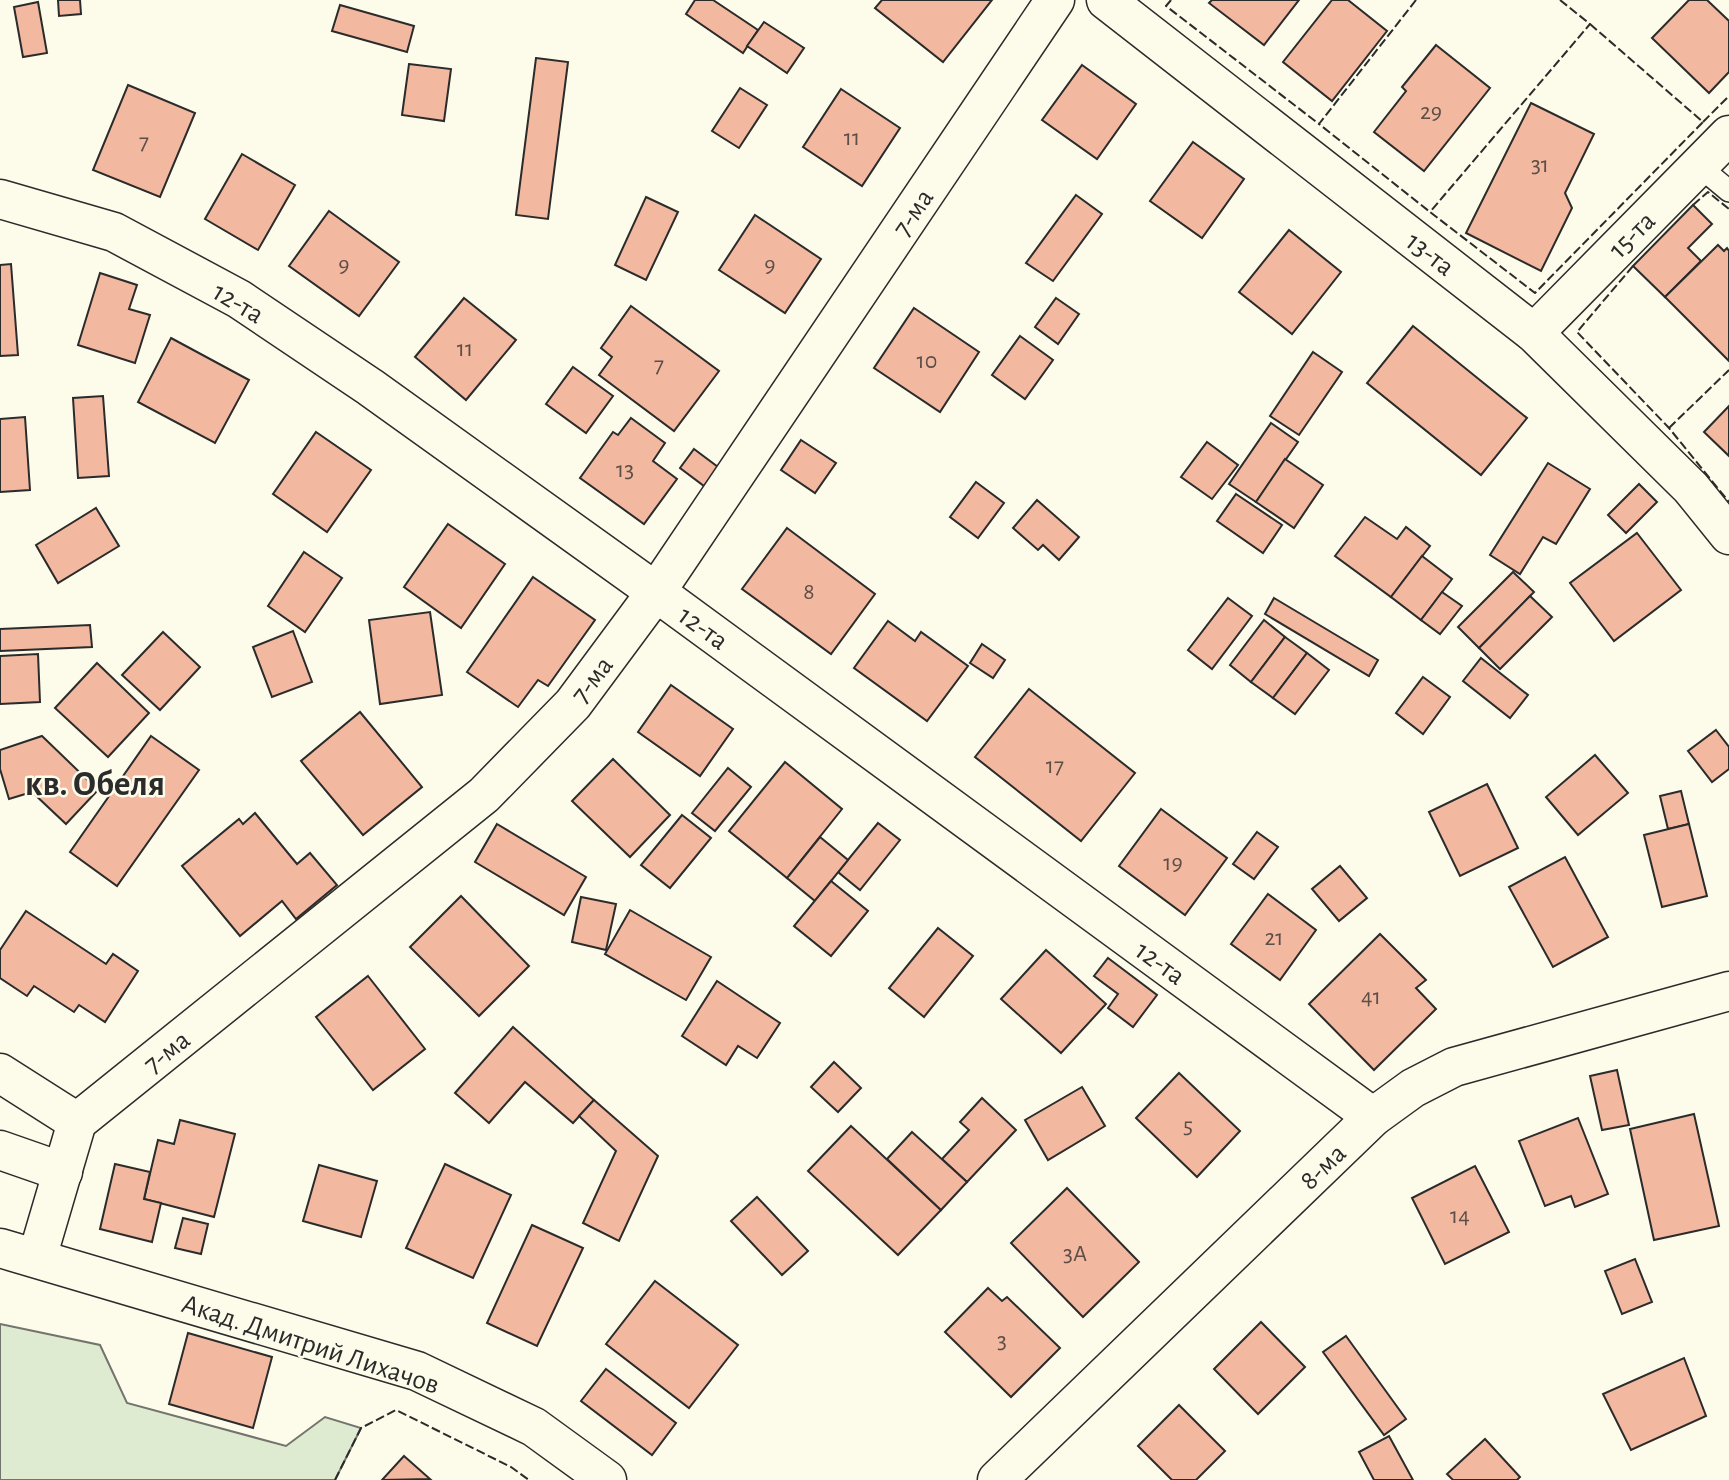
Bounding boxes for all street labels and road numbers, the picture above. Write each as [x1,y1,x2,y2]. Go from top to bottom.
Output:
street label: 7-ма [888,184,939,242]
street label: 15-та [1604,207,1661,264]
street label: 13-та [1400,227,1459,282]
street label: 12-та [208,278,268,330]
street label: 12-та [673,601,733,656]
street label: 7-ма [566,652,619,709]
street label: 12-та [1130,936,1190,991]
street label: 7-ма [139,1026,196,1079]
street label: 8-ма [1295,1139,1352,1196]
street label: Акад. Дмитрий Лихачов [178,1290,443,1400]

